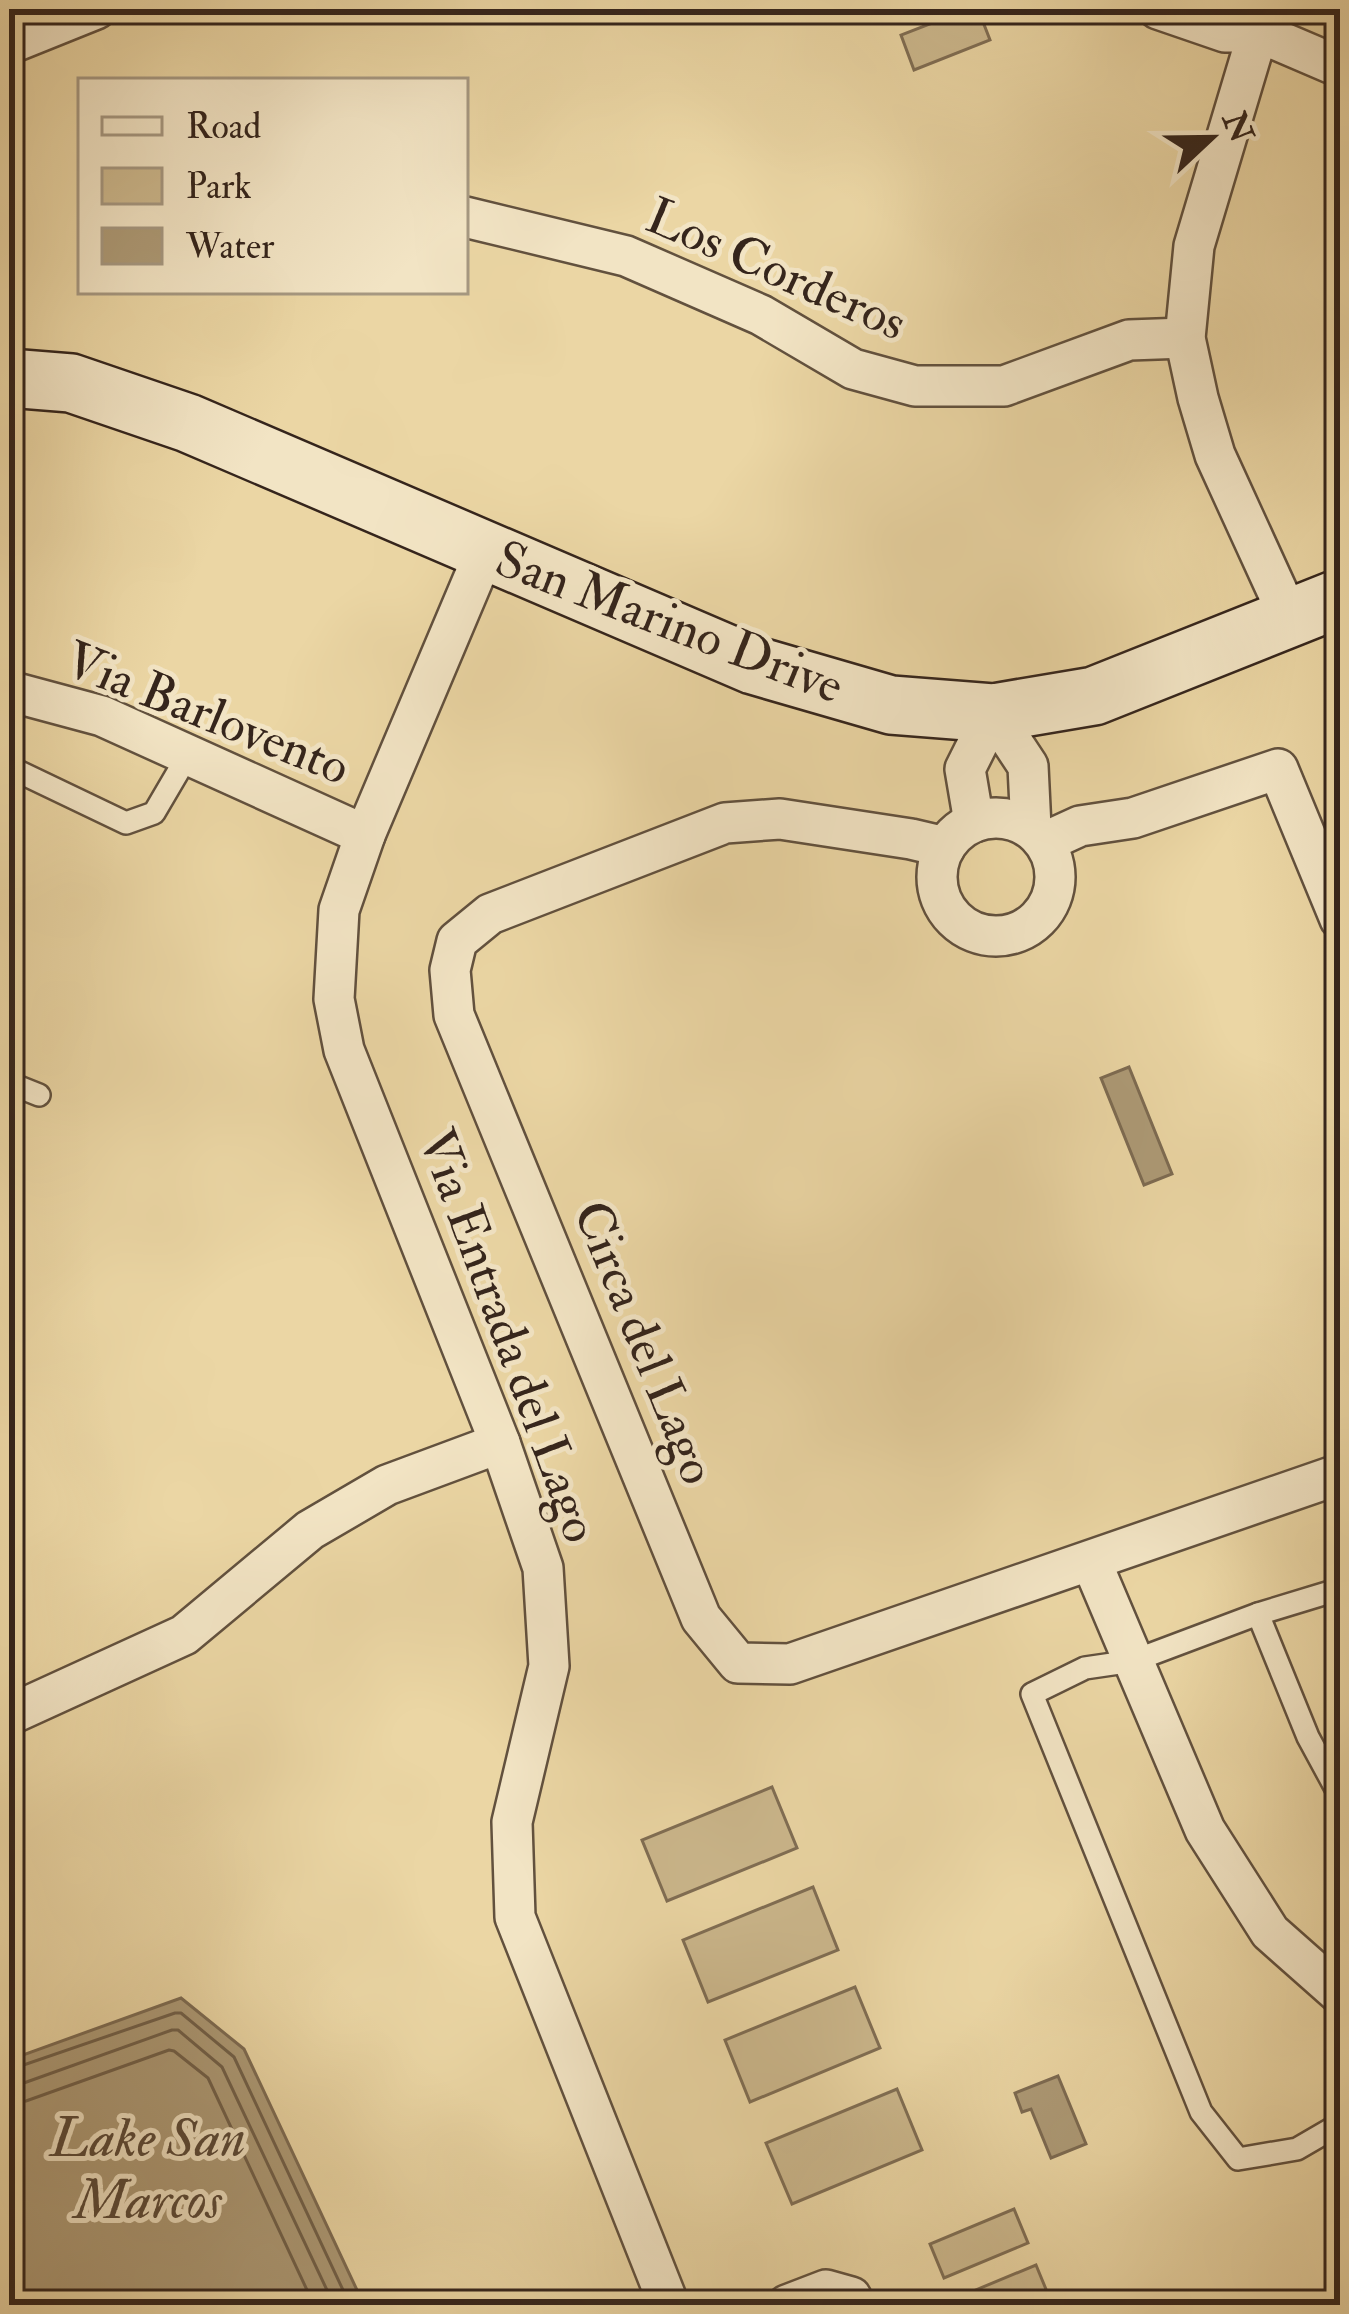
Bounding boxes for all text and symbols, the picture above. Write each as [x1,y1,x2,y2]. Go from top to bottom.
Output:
legend [78,78,468,294]
north arrow [1151,78,1271,198]
text: Road [186,104,262,149]
text: N [1213,105,1262,149]
text: Park [186,164,252,209]
street label: Los Corderos [636,184,916,356]
text: Water [185,224,275,269]
street label: San Marino Drive [486,527,852,719]
street label: Via Barlovento [56,628,359,800]
street label: Via Entrada del Lago [404,1120,613,1551]
street label: Circa del Lago [558,1192,730,1494]
water label: Lake San Marcos [48,2105,246,2235]

